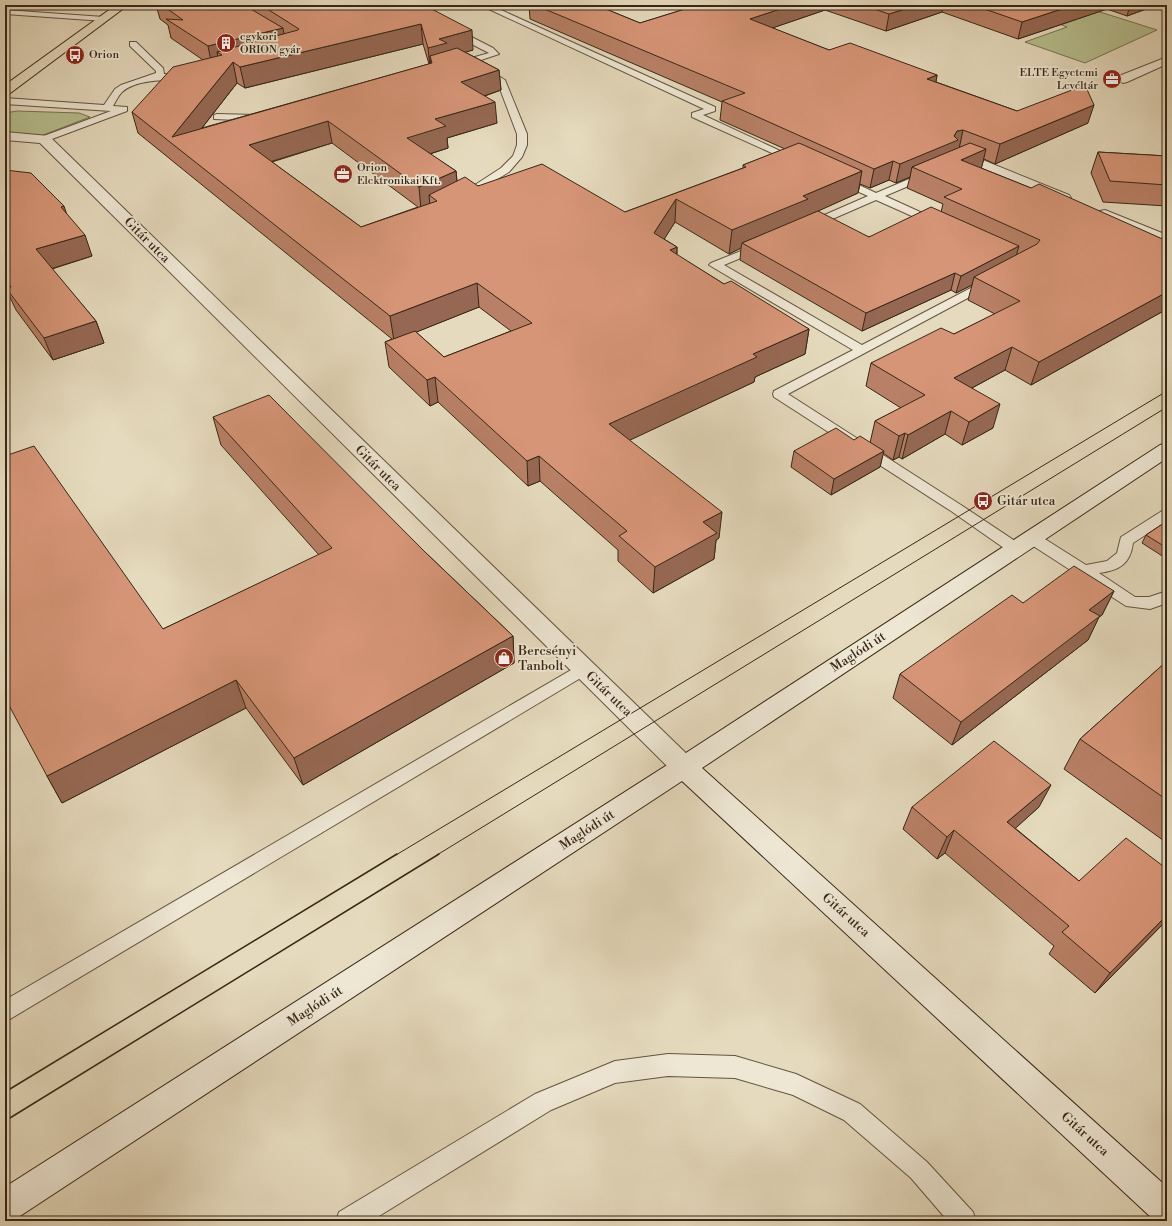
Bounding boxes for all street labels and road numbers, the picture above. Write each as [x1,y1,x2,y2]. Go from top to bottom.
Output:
street label: Gitár utca [121,214,174,267]
street label: Gitár utca [352,442,405,495]
street label: Maglódi út [828,628,889,676]
street label: Gitár utca [582,668,636,720]
street label: Maglódi út [557,806,618,854]
street label: Gitár utca [819,890,873,941]
street label: Maglódi út [285,982,346,1030]
street label: Gitár utca [1058,1109,1112,1160]

